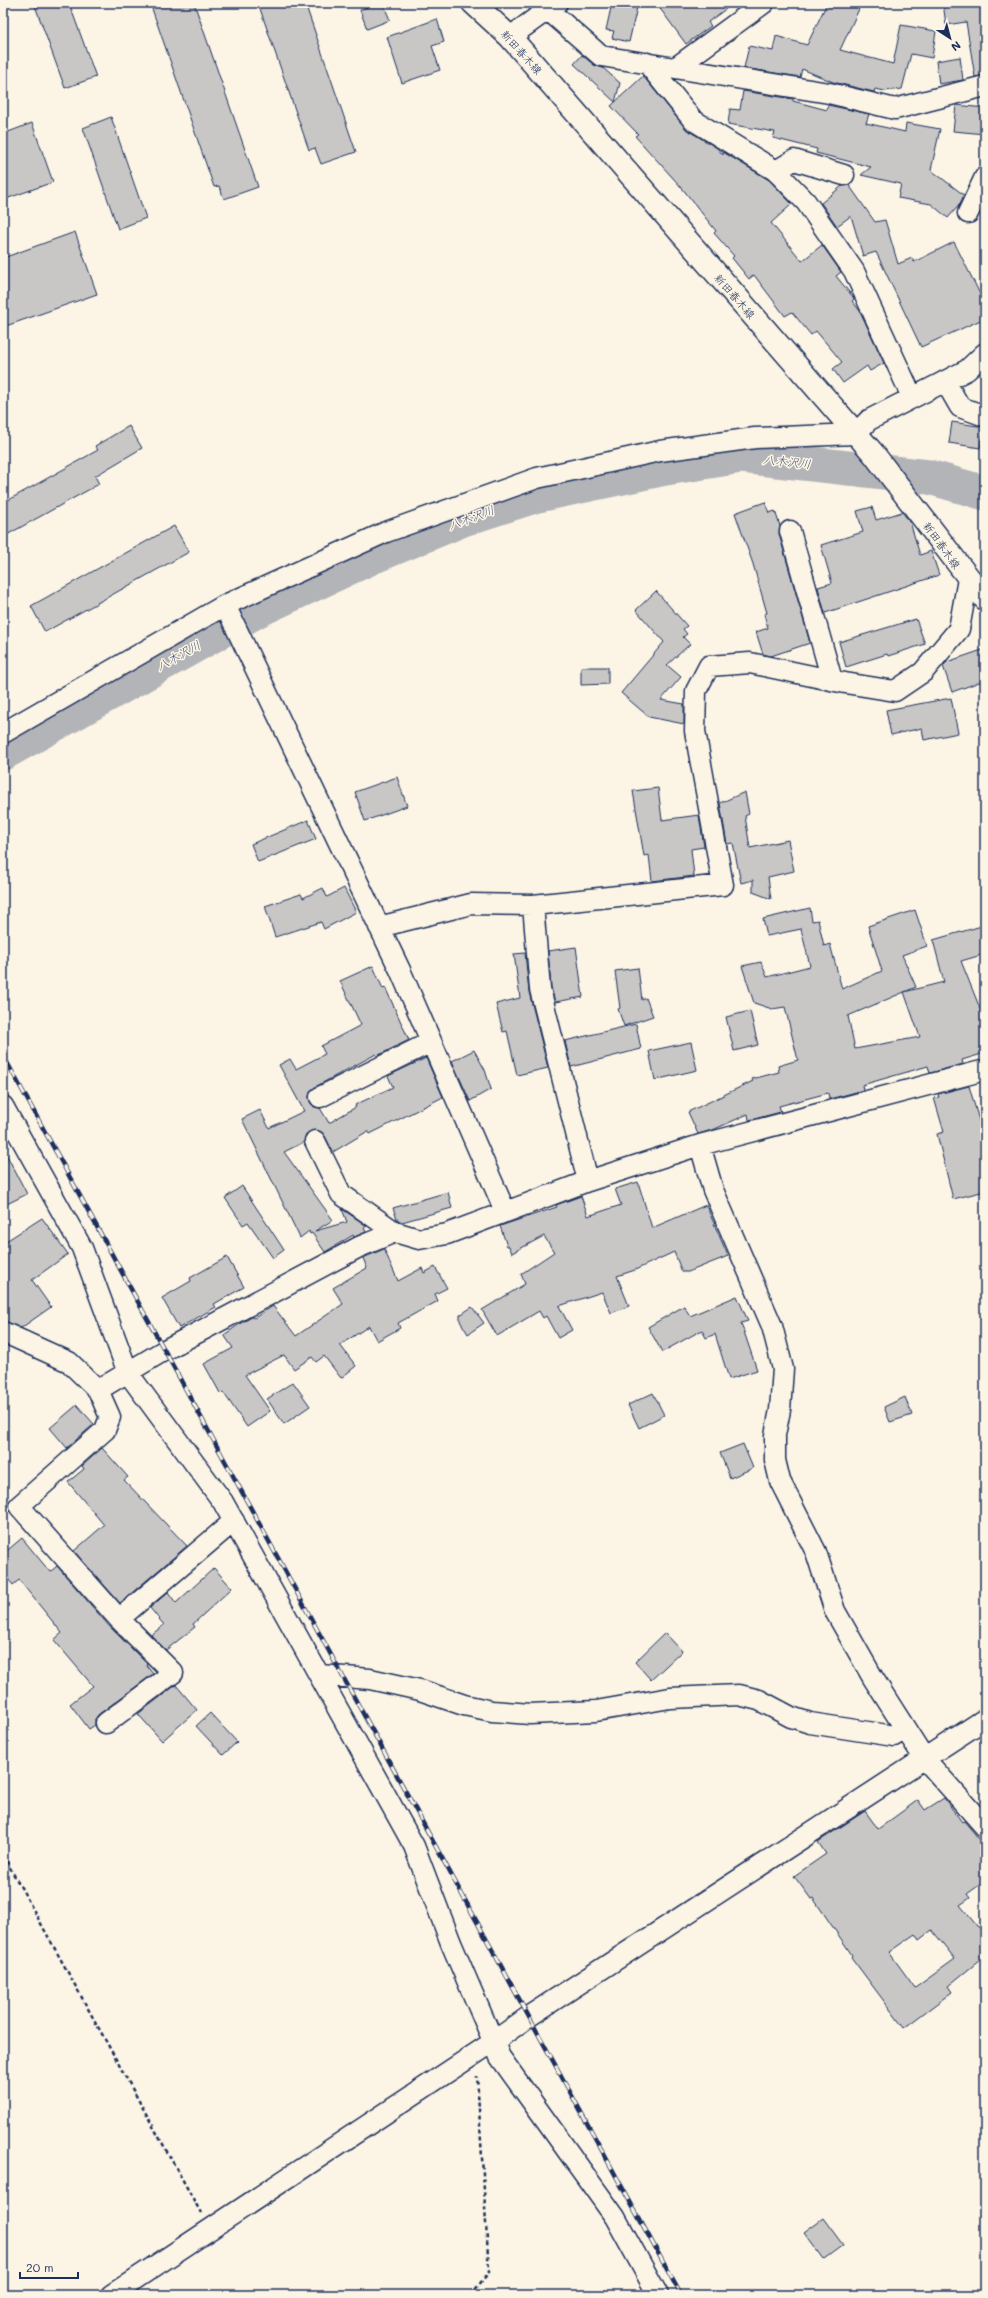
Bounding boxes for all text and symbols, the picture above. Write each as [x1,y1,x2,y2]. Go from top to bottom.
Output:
north arrow [930,18,970,58]
street label: 新田春木線 [498,27,546,77]
text: N [948,38,964,55]
street label: 新田春木線 [711,270,759,322]
water label: 八木沢川 [762,451,812,471]
water label: 八木沢川 [446,501,496,533]
street label: 新田春木線 [920,518,964,572]
water label: 八木沢川 [153,636,203,674]
scale bar [20,2254,78,2280]
text: 20 m [26,2259,54,2275]

